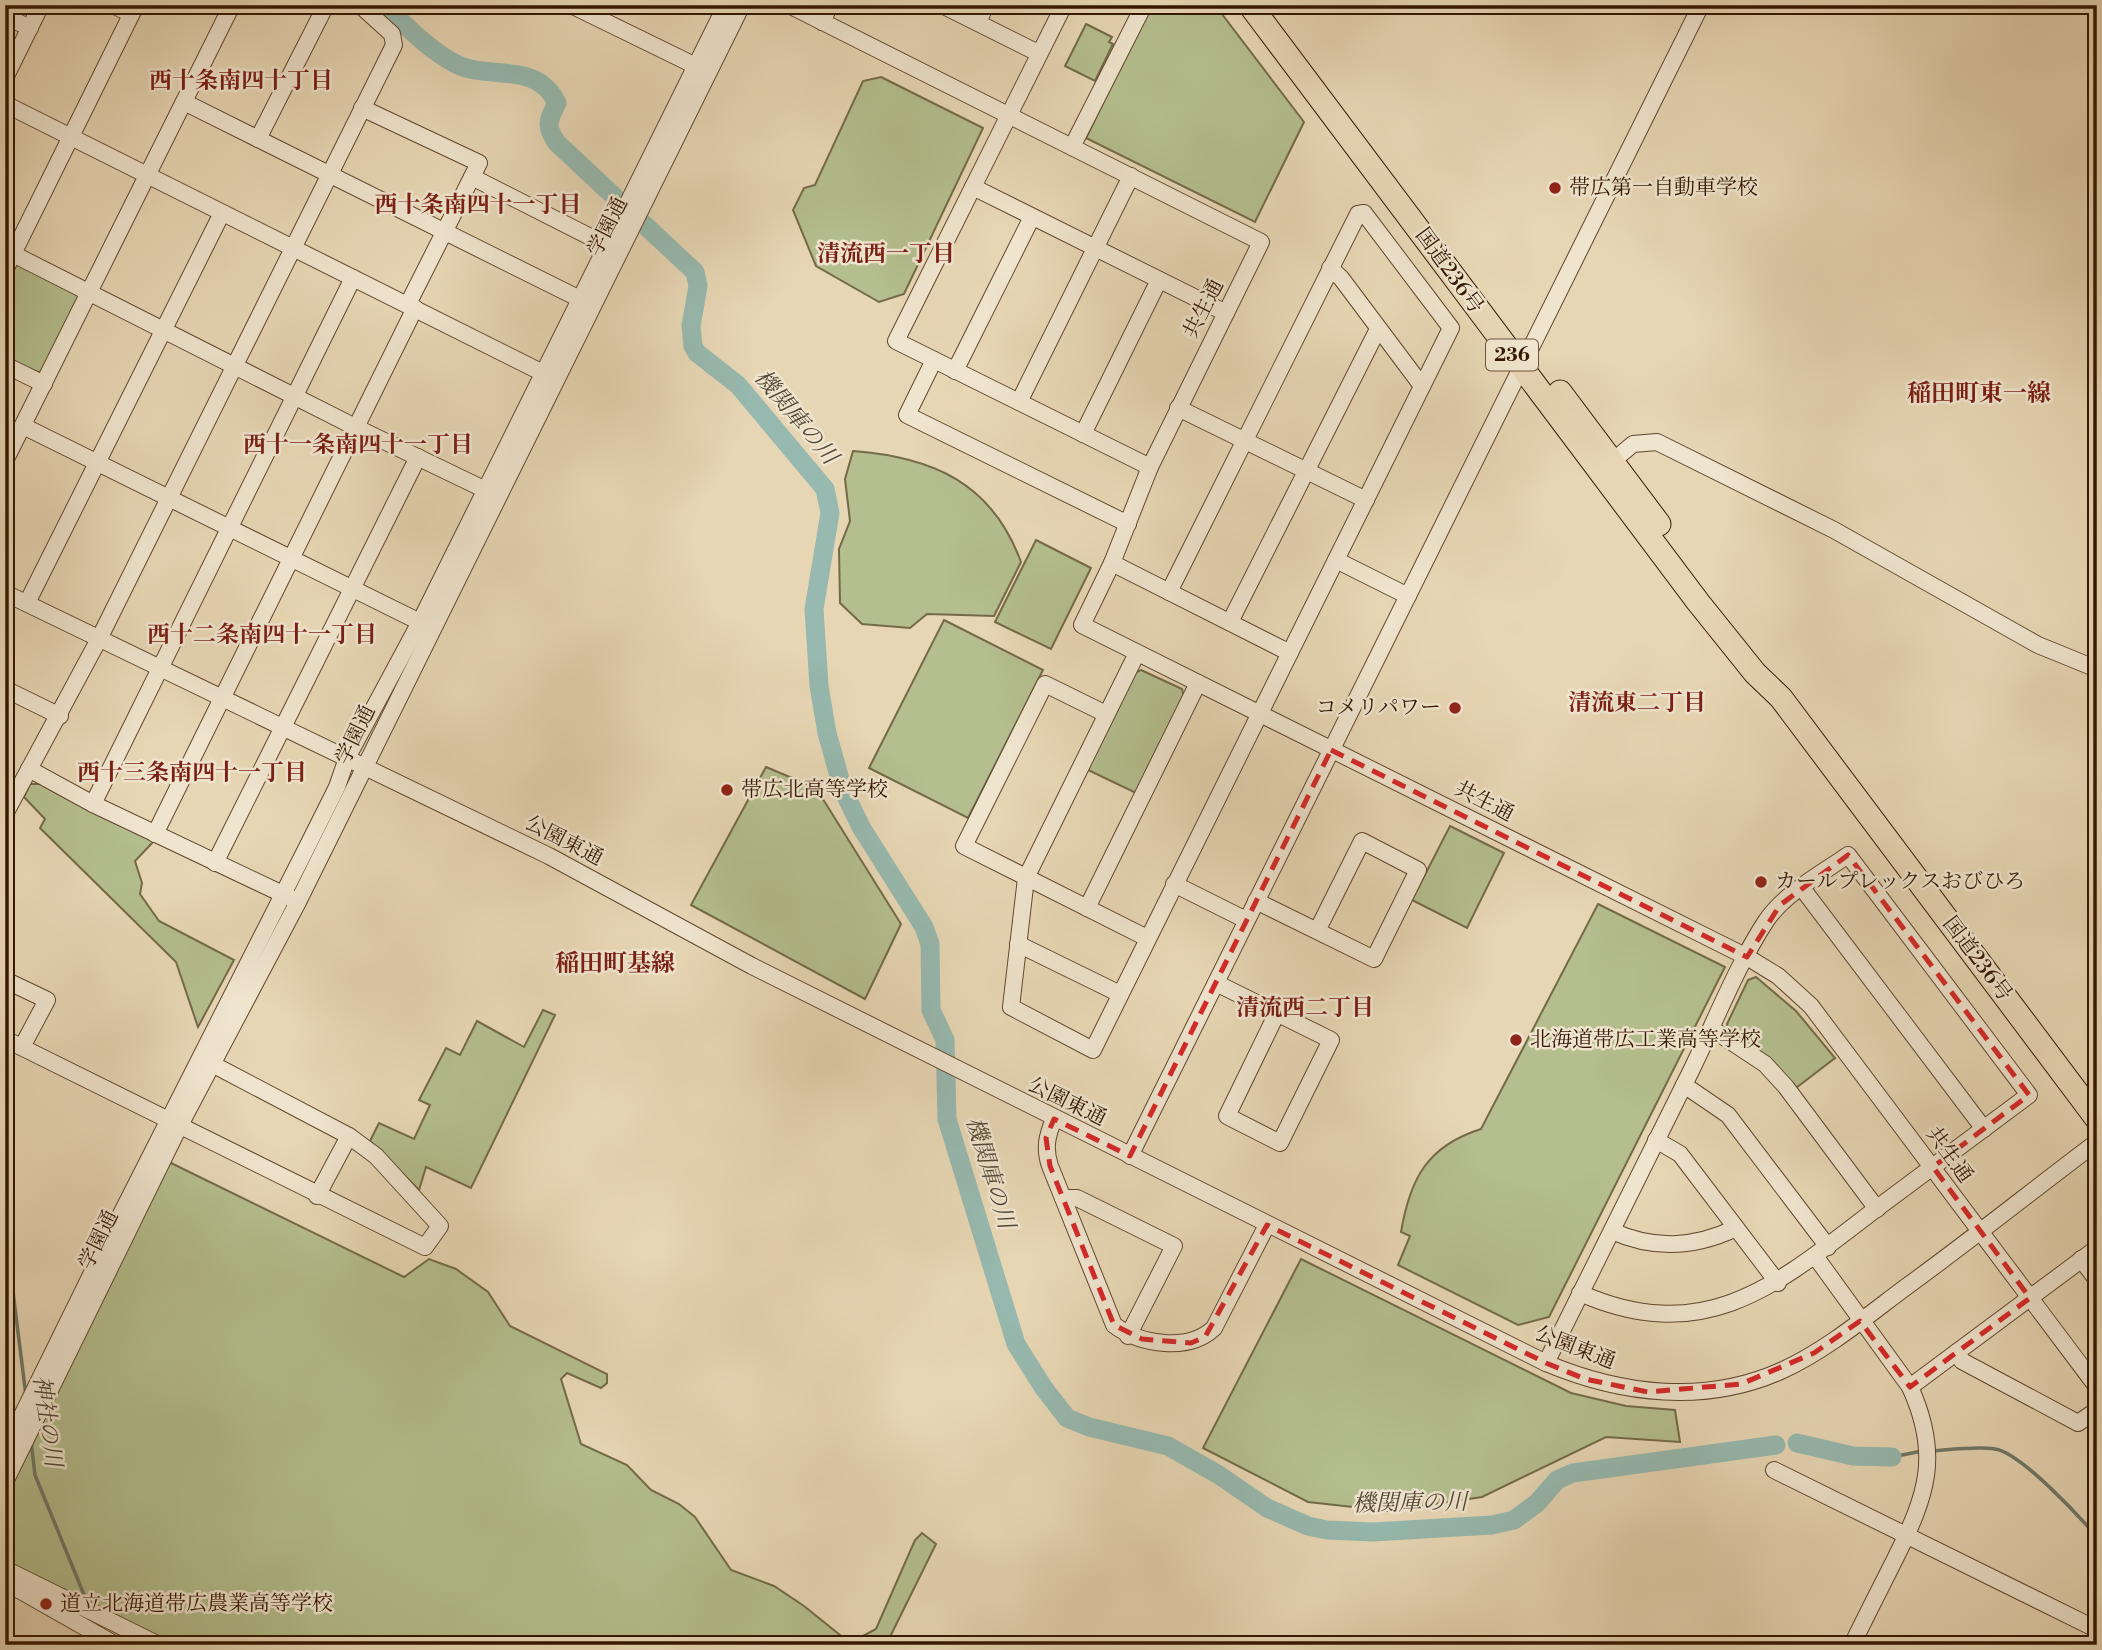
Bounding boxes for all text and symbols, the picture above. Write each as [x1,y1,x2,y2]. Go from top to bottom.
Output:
district label: 西十条南四十丁目 [149,67,333,95]
place label: 帯広第一自動車学校 [1569,175,1758,201]
marker: 帯広第一自動車学校 [1547,180,1563,196]
district label: 西十条南四十一丁目 [375,191,582,219]
street label: 学園通 [582,193,634,261]
street label: 国道236号 [1409,223,1489,319]
district label: 清流西一丁目 [817,240,955,268]
street label: 共生通 [1178,275,1230,343]
road number: 236 [1486,340,1538,370]
water label: 機関庫の川 [748,364,846,472]
district label: 稲田町東一線 [1907,379,2051,409]
district label: 西十一条南四十一丁目 [243,431,473,459]
district label: 西十二条南四十一丁目 [147,621,377,649]
district label: 清流東二丁目 [1568,689,1706,717]
place label: コメリパワー [1316,695,1441,721]
marker: コメリパワー [1447,700,1463,716]
street label: 学園通 [331,701,381,769]
district label: 西十三条南四十一丁目 [77,759,307,787]
street label: 共生通 [1450,776,1518,828]
place label: 帯広北高等学校 [741,777,888,803]
marker: 帯広北高等学校 [719,782,735,798]
street label: 公園東通 [521,810,607,872]
place label: カールプレックスおびひろ [1775,869,2025,895]
marker: カールプレックスおびひろ [1753,874,1769,890]
street label: 国道236号 [1937,912,2017,1006]
district label: 稲田町基線 [555,949,675,979]
district label: 清流西二丁目 [1236,994,1374,1022]
place label: 北海道帯広工業高等学校 [1530,1027,1761,1053]
marker: 北海道帯広工業高等学校 [1508,1032,1524,1048]
street label: 公園東通 [1024,1072,1110,1132]
water label: 機関庫の川 [960,1114,1021,1235]
street label: 共生通 [1920,1122,1978,1188]
street label: 学園通 [74,1206,124,1274]
street label: 公園東通 [1531,1321,1619,1375]
water label: 神社の川 [27,1373,68,1471]
water label: 機関庫の川 [1352,1488,1471,1518]
place label: 道立北海道帯広農業高等学校 [60,1591,333,1617]
marker: 道立北海道帯広農業高等学校 [38,1596,54,1612]

